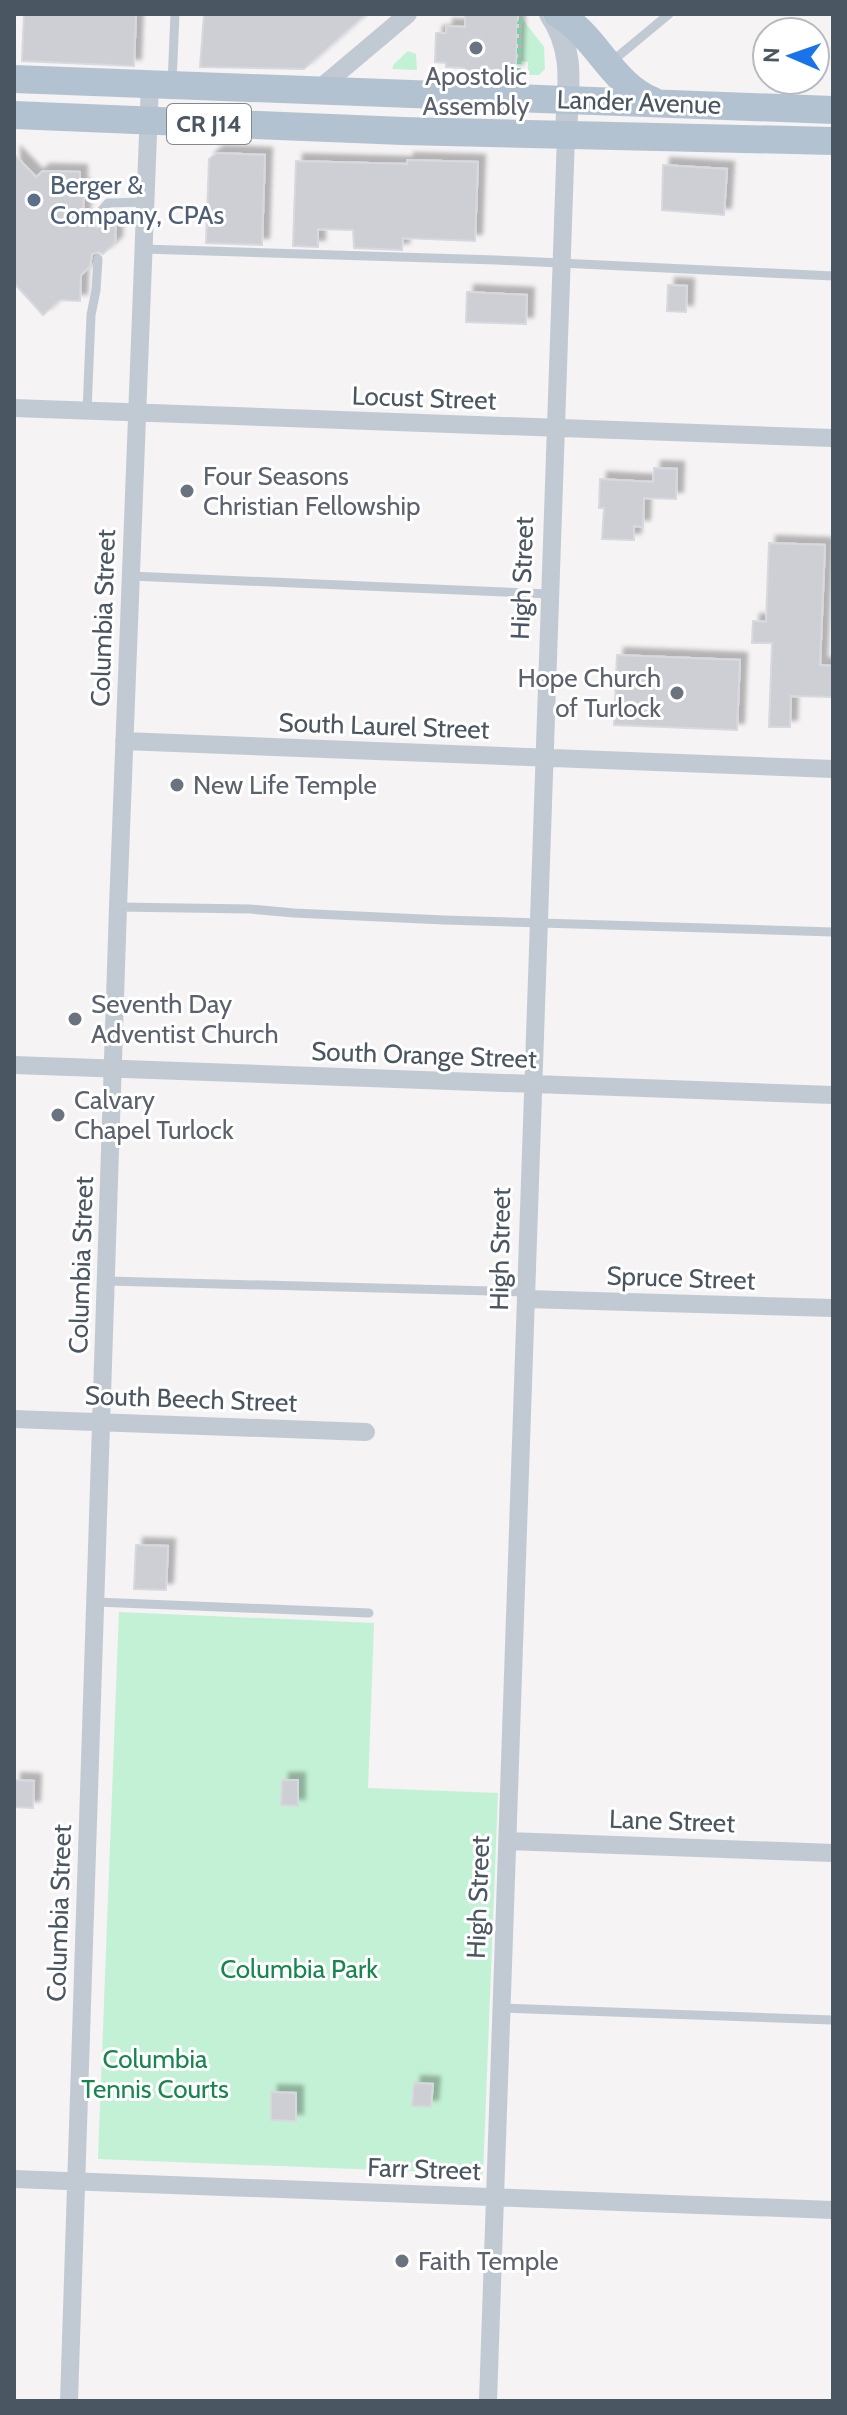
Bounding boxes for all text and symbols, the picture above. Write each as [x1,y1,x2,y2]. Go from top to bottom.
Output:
north arrow [751,16,831,96]
marker: Apostolic Assembly [467,39,485,57]
text: N [758,47,785,64]
place label: Apostolic Assembly [422,60,530,122]
street label: Lander Avenue [556,83,722,121]
road number: CR J14 [167,104,251,144]
place label: Berger & Company, CPAs [50,169,225,231]
marker: Berger & Company, CPAs [25,191,43,209]
street label: Locust Street [351,379,497,417]
place label: Four Seasons Christian Fellowship [203,460,421,522]
marker: Four Seasons Christian Fellowship [178,482,196,500]
street label: High Street [504,516,540,640]
street label: Columbia Street [84,528,122,707]
place label: Hope Church of Turlock [518,662,661,724]
marker: Hope Church of Turlock [668,684,686,702]
street label: South Laurel Street [278,706,490,746]
place label: New Life Temple [193,769,377,801]
marker: New Life Temple [168,776,186,794]
place label: Seventh Day Adventist Church [91,988,279,1050]
marker: Seventh Day Adventist Church [66,1010,84,1028]
street label: South Orange Street [311,1035,538,1075]
place label: Calvary Chapel Turlock [74,1084,234,1146]
marker: Calvary Chapel Turlock [49,1106,67,1124]
street label: Columbia Street [62,1175,100,1354]
street label: High Street [483,1187,517,1311]
street label: Spruce Street [606,1259,756,1297]
street label: South Beech Street [84,1379,298,1419]
street label: Lane Street [608,1803,736,1839]
street label: Columbia Street [40,1823,78,2002]
street label: High Street [460,1835,496,1959]
park label: Columbia Park [220,1953,378,1985]
park label: Columbia Tennis Courts [81,2043,229,2105]
street label: Farr Street [367,2151,482,2187]
place label: Faith Temple [418,2245,559,2277]
marker: Faith Temple [393,2252,411,2270]

